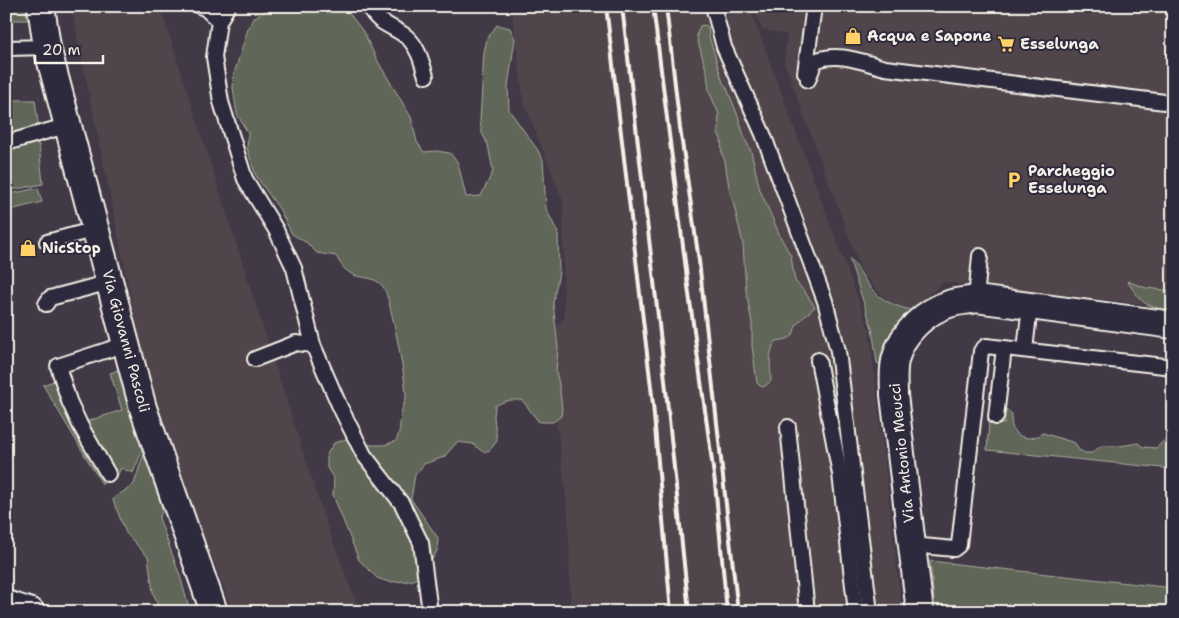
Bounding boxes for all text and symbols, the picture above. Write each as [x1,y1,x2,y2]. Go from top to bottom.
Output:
shop icon: Acqua e Sapone [843,26,863,46]
place label: Acqua e Sapone [867,26,991,46]
scale bar [35,32,102,64]
supermarket icon: Esselunga [996,34,1016,54]
place label: Esselunga [1020,34,1099,54]
text: 20 m [42,40,81,60]
place label: Parcheggio Esselunga [1028,161,1115,198]
parking icon: Parcheggio Esselunga [1004,170,1024,190]
shop icon: NicStop [18,238,38,258]
place label: NicStop [42,238,101,258]
street label: Via Giovanni Pascoli [97,267,155,415]
street label: Via Antonio Meucci [885,382,919,524]

